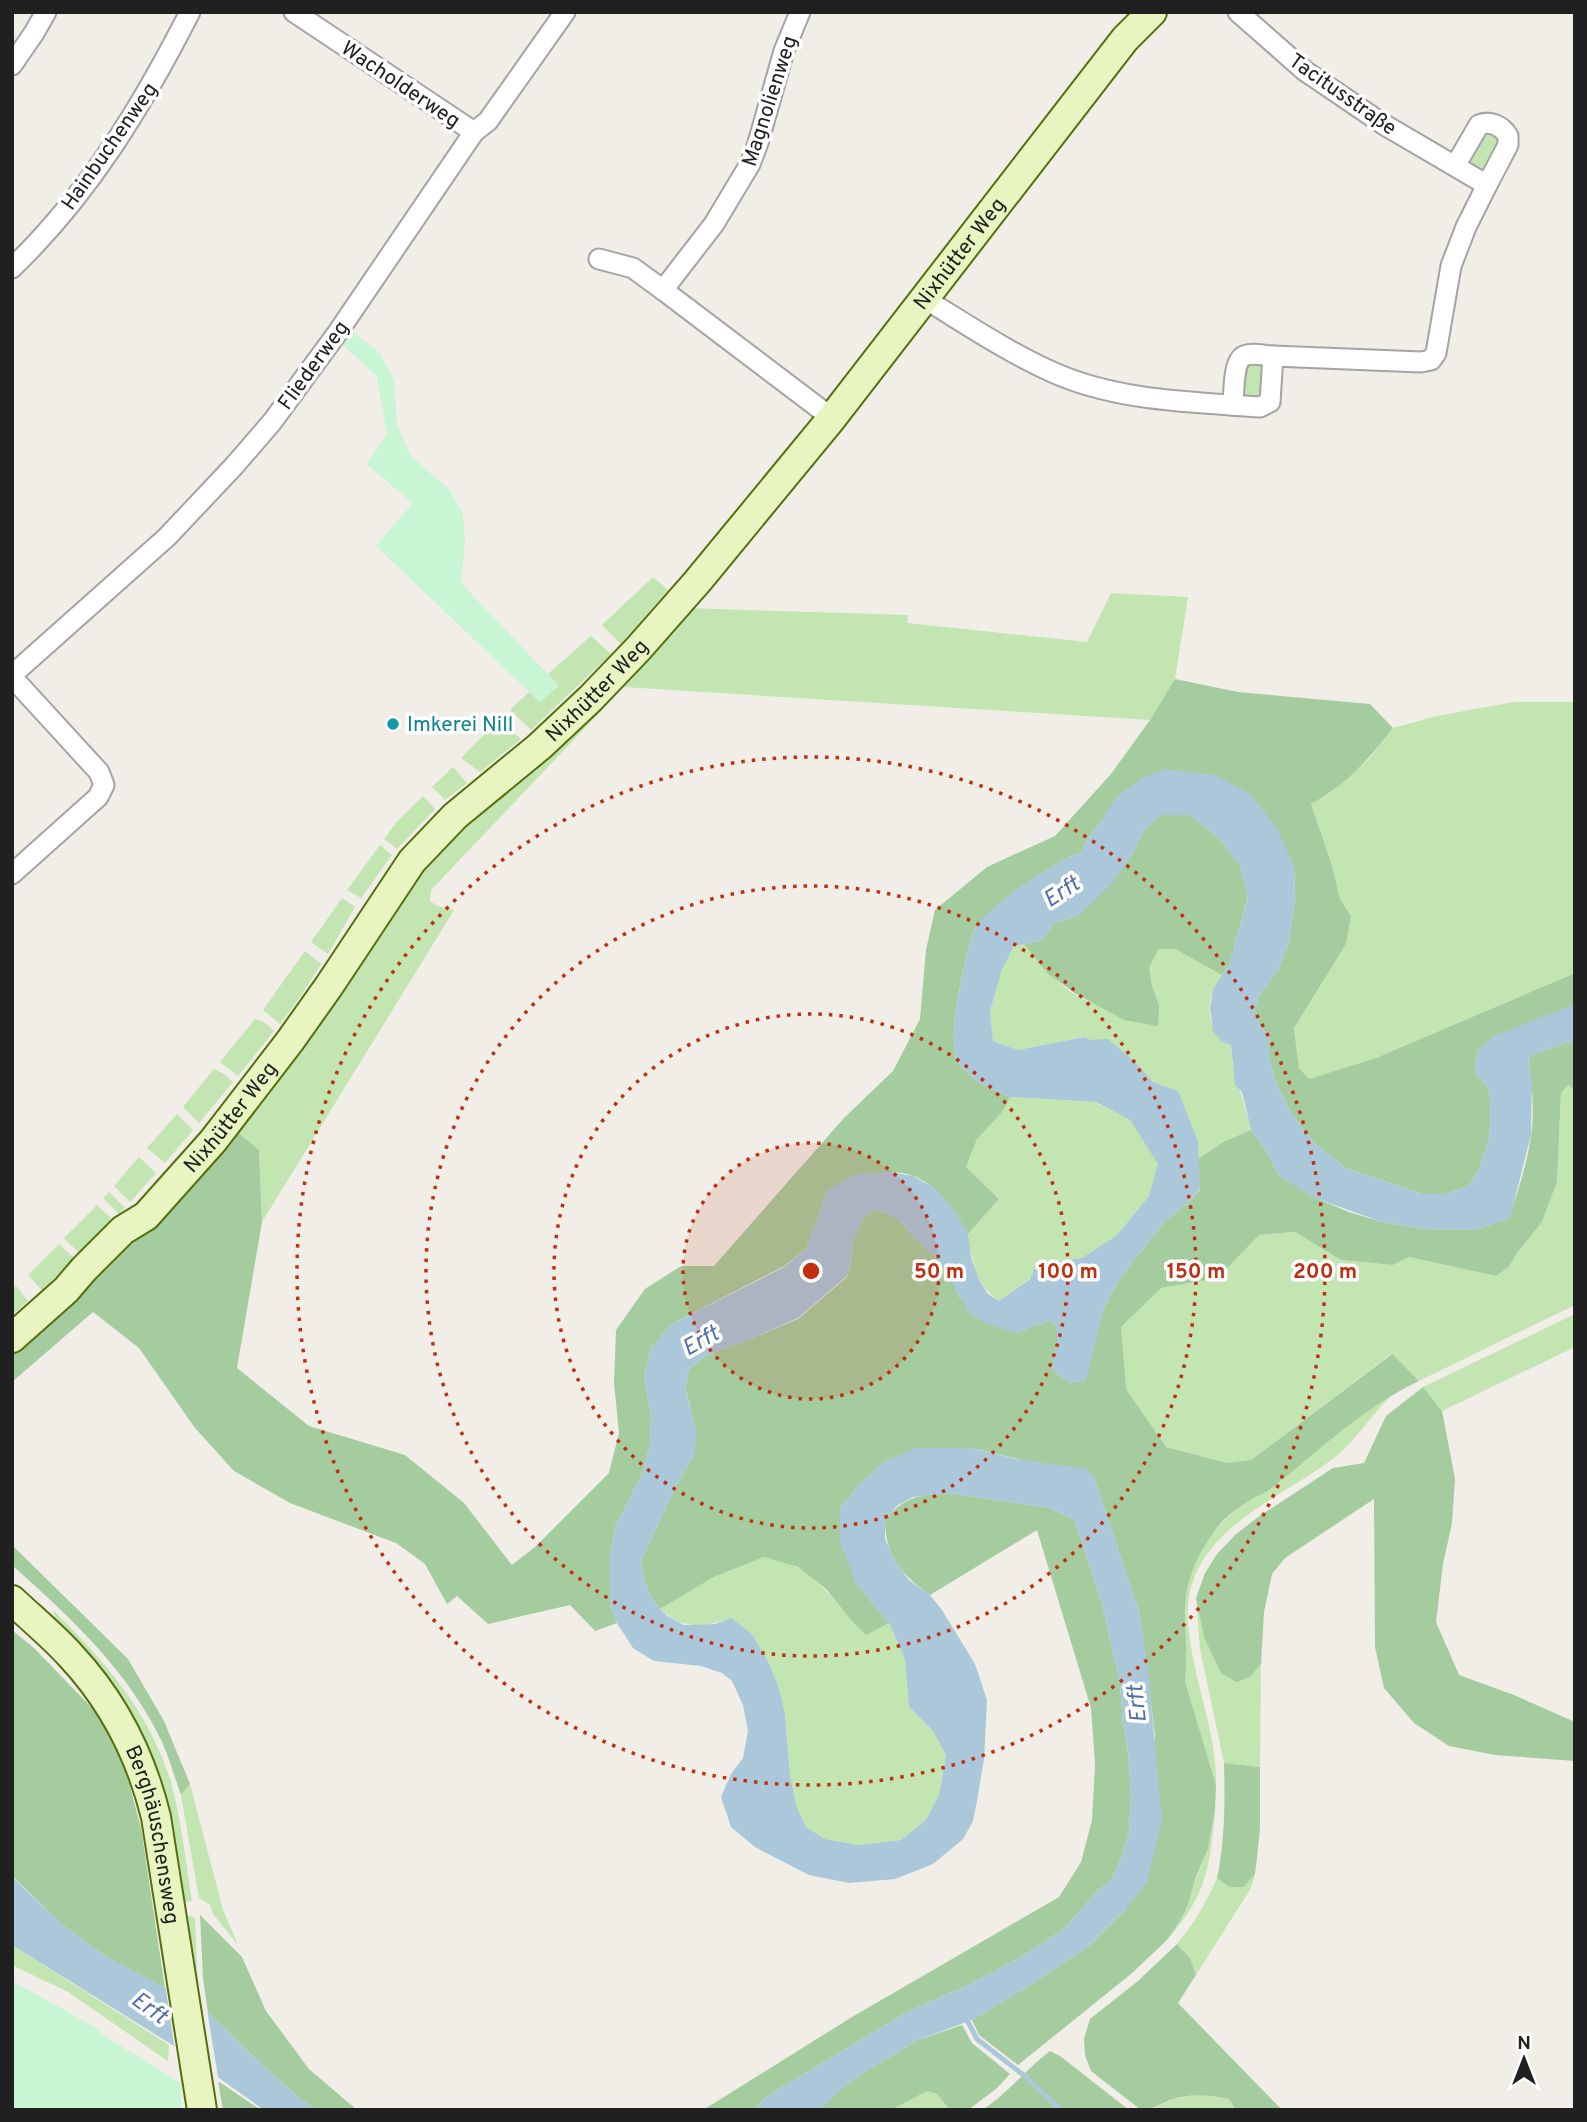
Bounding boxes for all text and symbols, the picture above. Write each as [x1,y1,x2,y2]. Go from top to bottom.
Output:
street label: Magnolienweg [737,33,804,170]
street label: Wacholderweg [335,35,465,135]
street label: Tacitusstraße [1283,48,1401,142]
street label: Hainbuchenweg [56,78,164,216]
street label: Nixhütter Weg [908,193,1012,316]
street label: Fliederweg [273,316,356,416]
street label: Nixhütter Weg [540,634,655,749]
place label: Imkerei Nill [407,712,513,739]
marker: Imkerei Nill [385,716,401,732]
water label: Erft [1039,870,1088,916]
street label: Nixhütter Weg [179,1057,284,1179]
centre of rings [799,1259,823,1283]
text: 50 m [914,1259,964,1286]
text: 100 m [1038,1259,1098,1286]
text: 150 m [1167,1259,1225,1286]
text: 200 m [1293,1259,1357,1286]
water label: Erft [678,1319,726,1364]
water label: Erft [1122,1682,1155,1724]
street label: Berghäuschensweg [118,1741,185,1926]
water label: Erft [125,1986,174,2033]
north arrow [1489,2024,1559,2094]
text: N [1517,2032,1531,2056]

